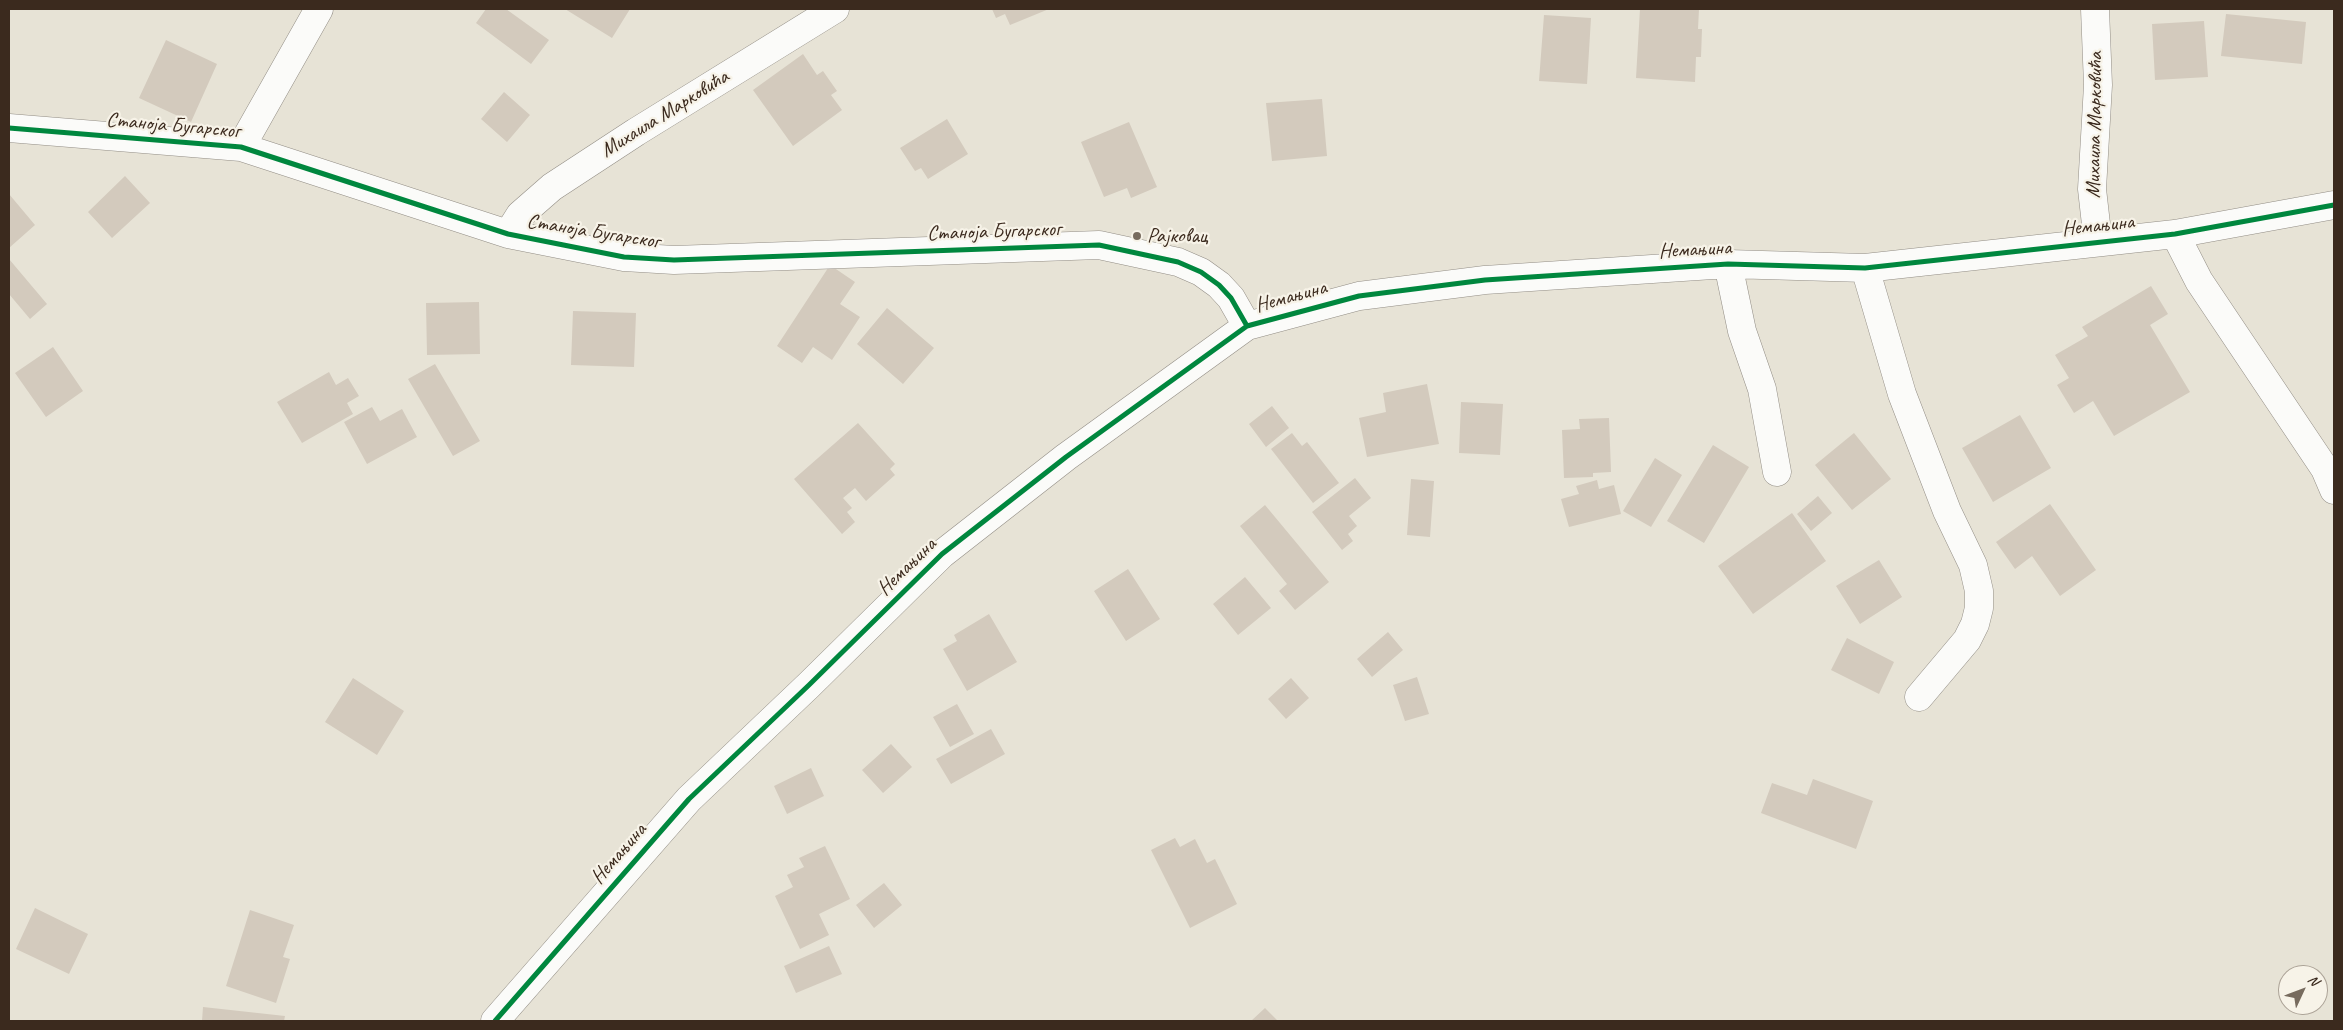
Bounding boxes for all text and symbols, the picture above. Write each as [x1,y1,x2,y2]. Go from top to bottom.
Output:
street label: Михаила Марковића [2081,52,2109,198]
street label: Михаила Марковића [596,65,734,163]
street label: Станоја Бугарског [105,108,241,144]
street label: Станоја Бугарског [525,209,661,255]
street label: Немањина [2061,210,2135,242]
street label: Станоја Бугарског [927,217,1061,247]
place label: Рајковац [1147,223,1207,249]
marker: Рајковац [1131,230,1143,242]
street label: Немањина [1658,236,1732,264]
street label: Немањина [1253,275,1329,319]
street label: Немањина [872,533,942,601]
street label: Немањина [586,818,652,890]
north arrow [2278,965,2328,1015]
text: N [2304,971,2323,989]

